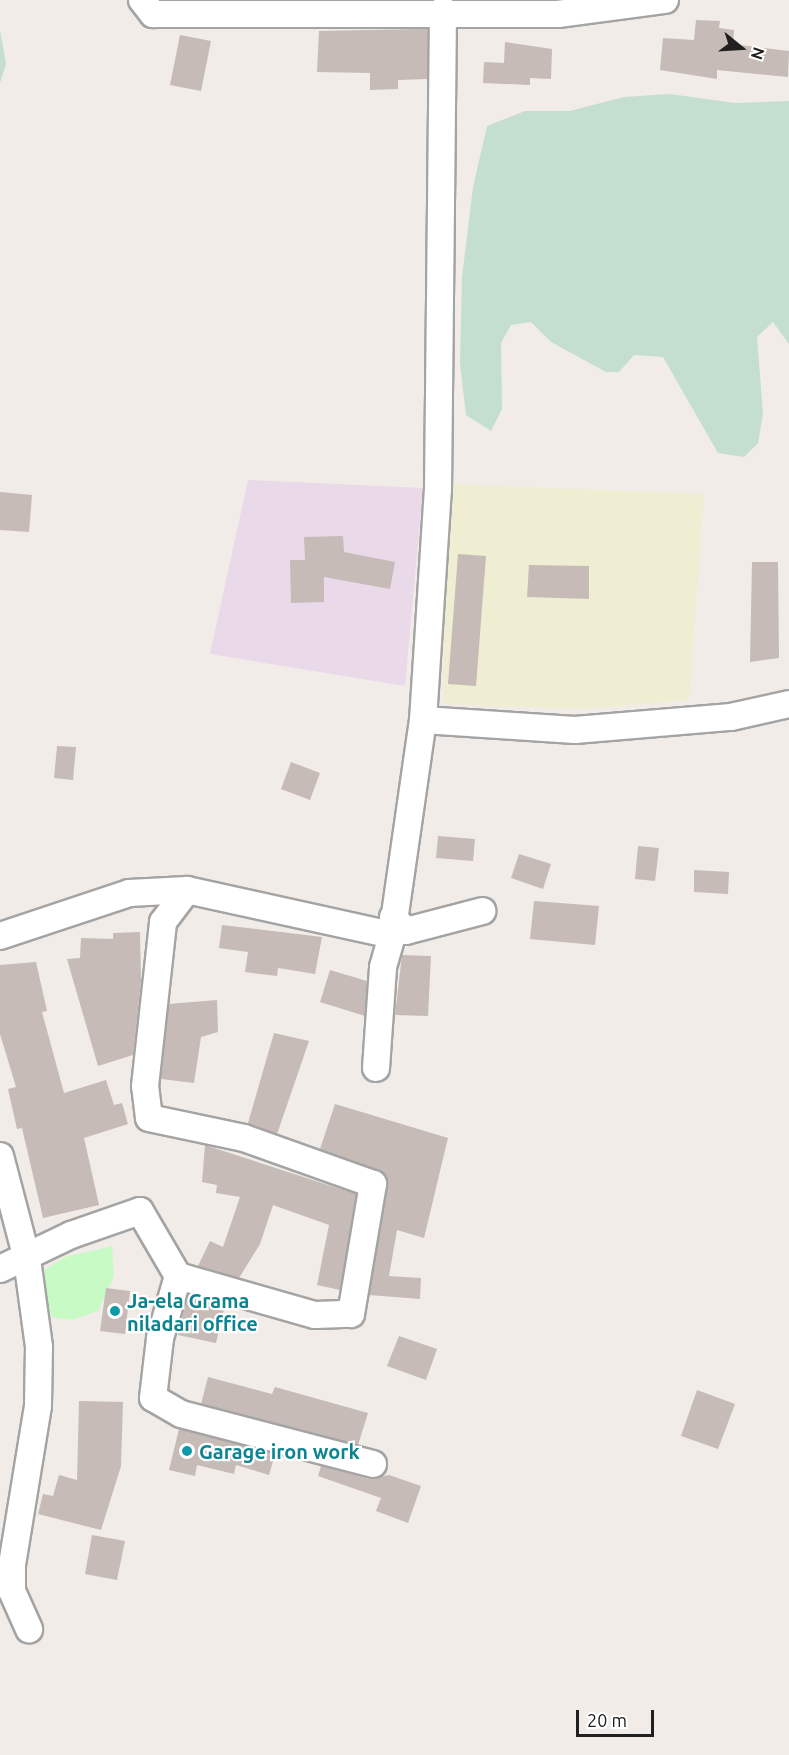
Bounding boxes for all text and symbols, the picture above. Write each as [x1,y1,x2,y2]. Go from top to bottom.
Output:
north arrow [711,18,771,78]
text: N [748,45,769,62]
place label: Ja-ela Grama niladari office [127,1288,258,1335]
marker: Ja-ela Grama niladari office [108,1304,122,1318]
place label: Garage iron work [199,1439,360,1463]
marker: Garage iron work [180,1444,194,1458]
scale bar [579,1698,657,1736]
text: 20 m [587,1710,627,1730]

